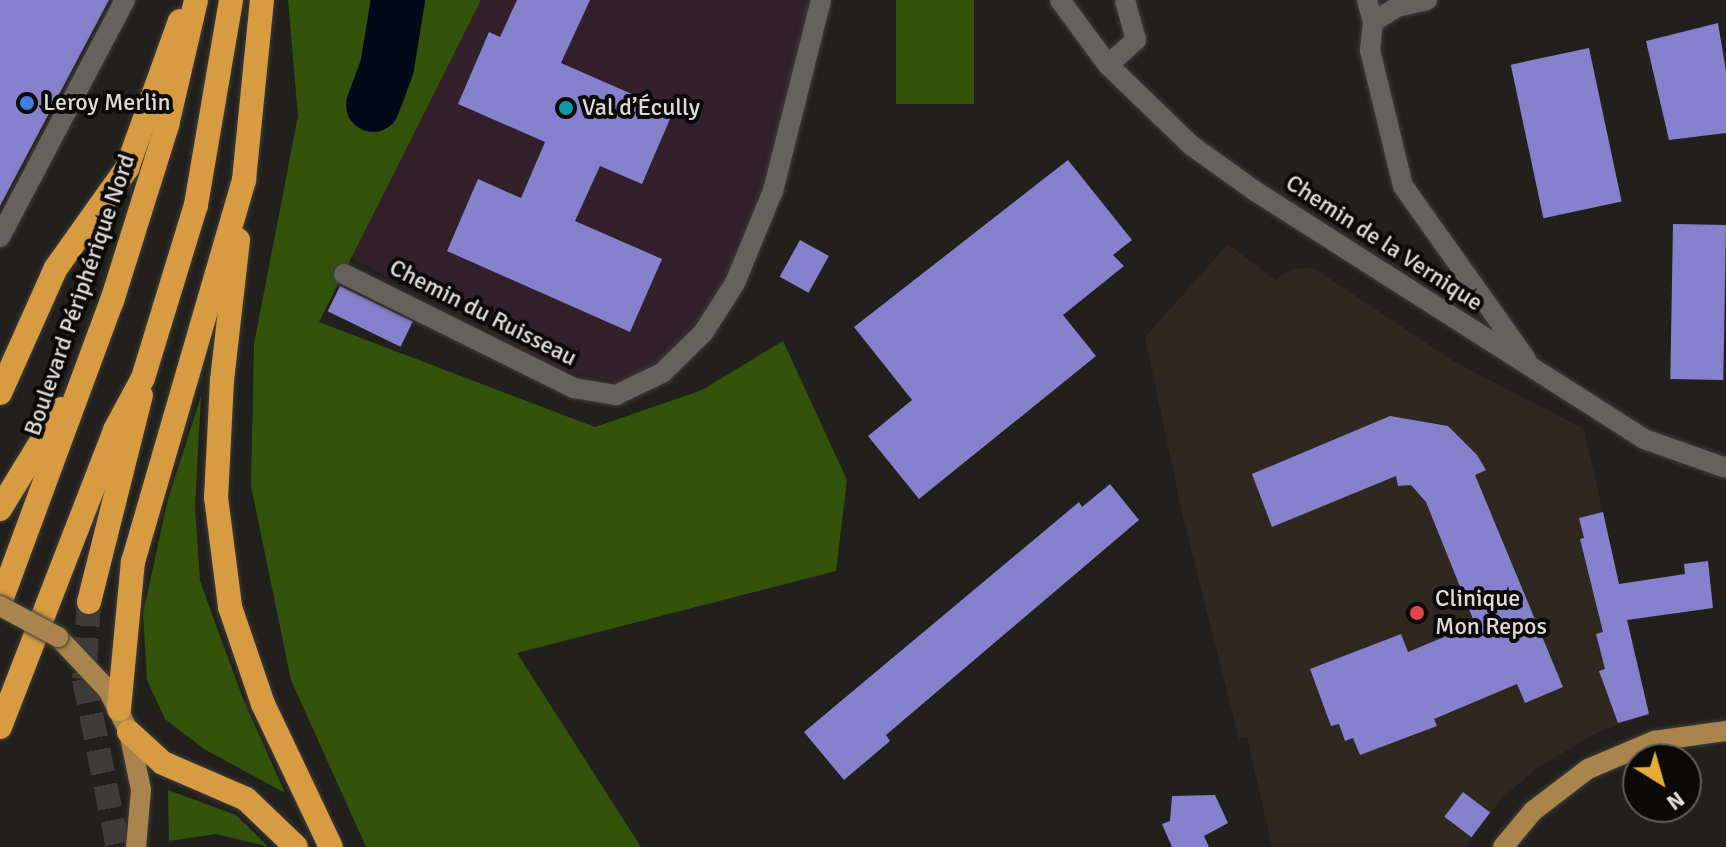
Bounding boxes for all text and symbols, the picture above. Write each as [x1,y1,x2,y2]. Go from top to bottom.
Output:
place label: Leroy Merlin [43,89,171,117]
marker: Leroy Merlin [18,94,36,112]
place label: Val d’Écully [582,94,700,122]
marker: Val d’Écully [557,99,575,117]
street label: Boulevard Périphérique Nord [18,150,142,440]
street label: Chemin de la Vernique [1280,169,1488,317]
street label: Chemin du Ruisseau [384,253,582,373]
place label: Clinique Mon Repos [1435,585,1547,641]
marker: Clinique Mon Repos [1406,602,1428,624]
north arrow [1622,743,1702,823]
text: N [1661,786,1690,816]

